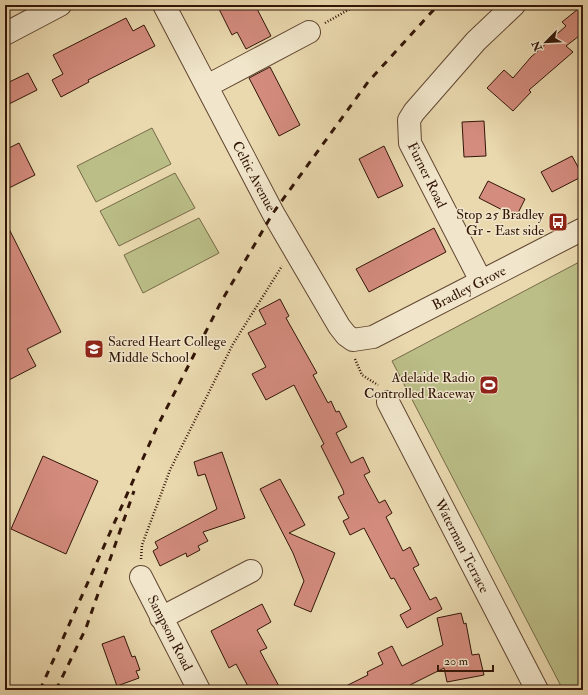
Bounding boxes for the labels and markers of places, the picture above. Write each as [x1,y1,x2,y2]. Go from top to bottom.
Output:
place label: Stop 25 Bradley Gr - East side [456,206,545,239]
bus stop icon: Stop 25 Bradley Gr - East side [547,211,569,233]
place label: Sacred Heart College Middle School [108,333,226,366]
school or university icon: Sacred Heart College Middle School [83,338,105,360]
place label: Adelaide Radio Controlled Raceway [364,369,476,403]
sports icon: Adelaide Radio Controlled Raceway [478,374,500,396]

